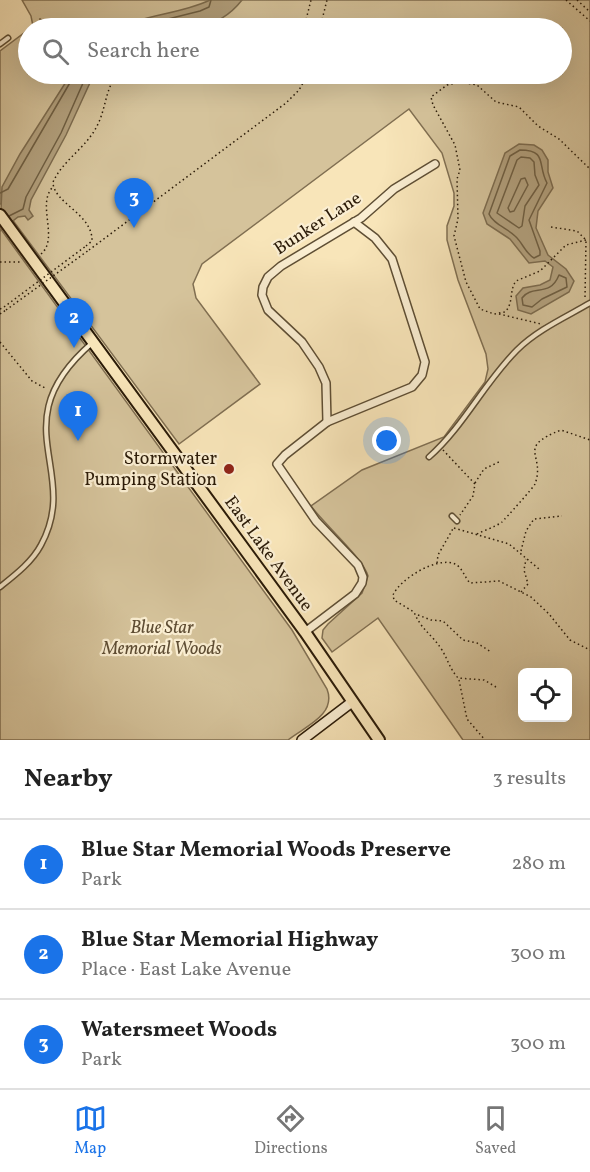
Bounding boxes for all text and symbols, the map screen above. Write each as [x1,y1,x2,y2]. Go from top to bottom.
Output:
search box [18,18,572,84]
icon: search [39,35,72,68]
text: Search here [87,36,200,67]
pin: 3 [114,178,154,228]
street label: Bunker Lane [269,186,367,262]
pin: 2 [54,298,94,348]
pin: 1 [58,392,98,441]
your location [372,426,401,455]
place label: Stormwater Pumping Station [84,447,217,493]
marker: Stormwater Pumping Station [222,462,236,476]
street label: East Lake Avenue [218,491,318,617]
park label: Blue Star Memorial Woods [101,616,222,662]
map controls [518,668,572,722]
button: locate [518,668,572,722]
text: Nearby [24,761,113,797]
text: 3 results [492,765,566,793]
text: Blue Star Memorial Woods Preserve [81,835,451,866]
text: 1 [39,850,48,878]
text: 280 m [511,850,566,878]
text: Park [81,866,122,894]
text: Blue Star Memorial Highway [81,925,378,956]
text: 2 [38,940,49,968]
text: 300 m [510,940,566,968]
text: Place · East Lake Avenue [81,956,291,984]
text: Watersmeet Woods [81,1015,277,1046]
text: 3 [38,1030,49,1058]
text: 300 m [510,1030,566,1058]
text: Park [81,1046,122,1074]
tab: Map [74,1102,107,1160]
tab: Directions [254,1102,328,1160]
tab: Saved [475,1102,516,1160]

